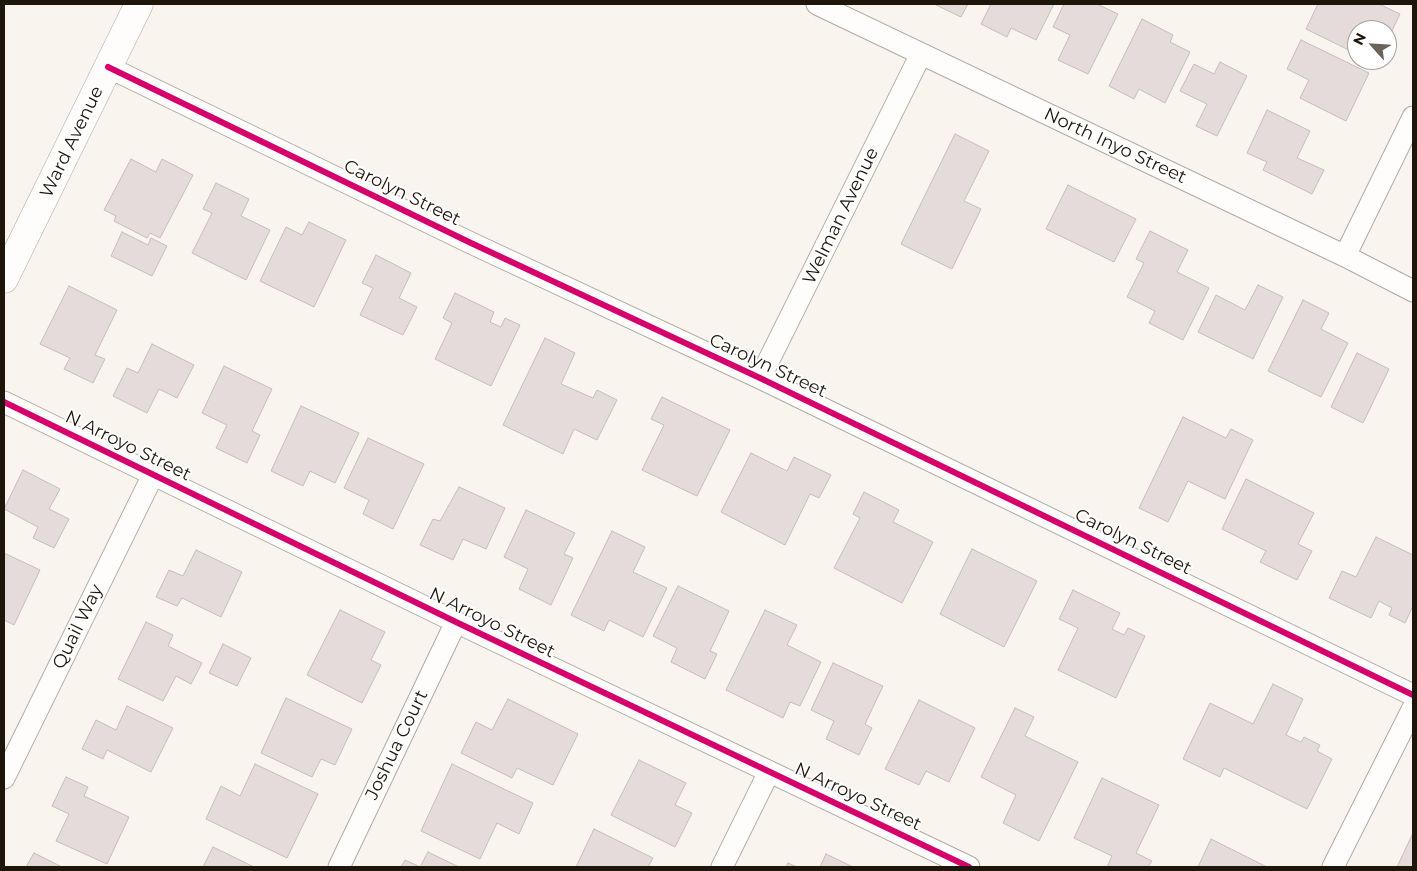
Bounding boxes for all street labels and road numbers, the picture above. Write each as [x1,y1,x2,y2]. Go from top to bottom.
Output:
street label: Ward Avenue [36,83,108,201]
street label: North Inyo Street [1040,104,1190,188]
street label: Welman Avenue [799,144,883,288]
street label: Carolyn Street [340,155,464,231]
street label: Carolyn Street [706,329,830,403]
street label: N Arroyo Street [62,406,194,486]
street label: Carolyn Street [1071,504,1195,580]
street label: Quail Way [48,581,108,673]
street label: N Arroyo Street [426,583,558,663]
street label: Joshua Court [361,687,433,803]
street label: N Arroyo Street [791,758,925,836]

